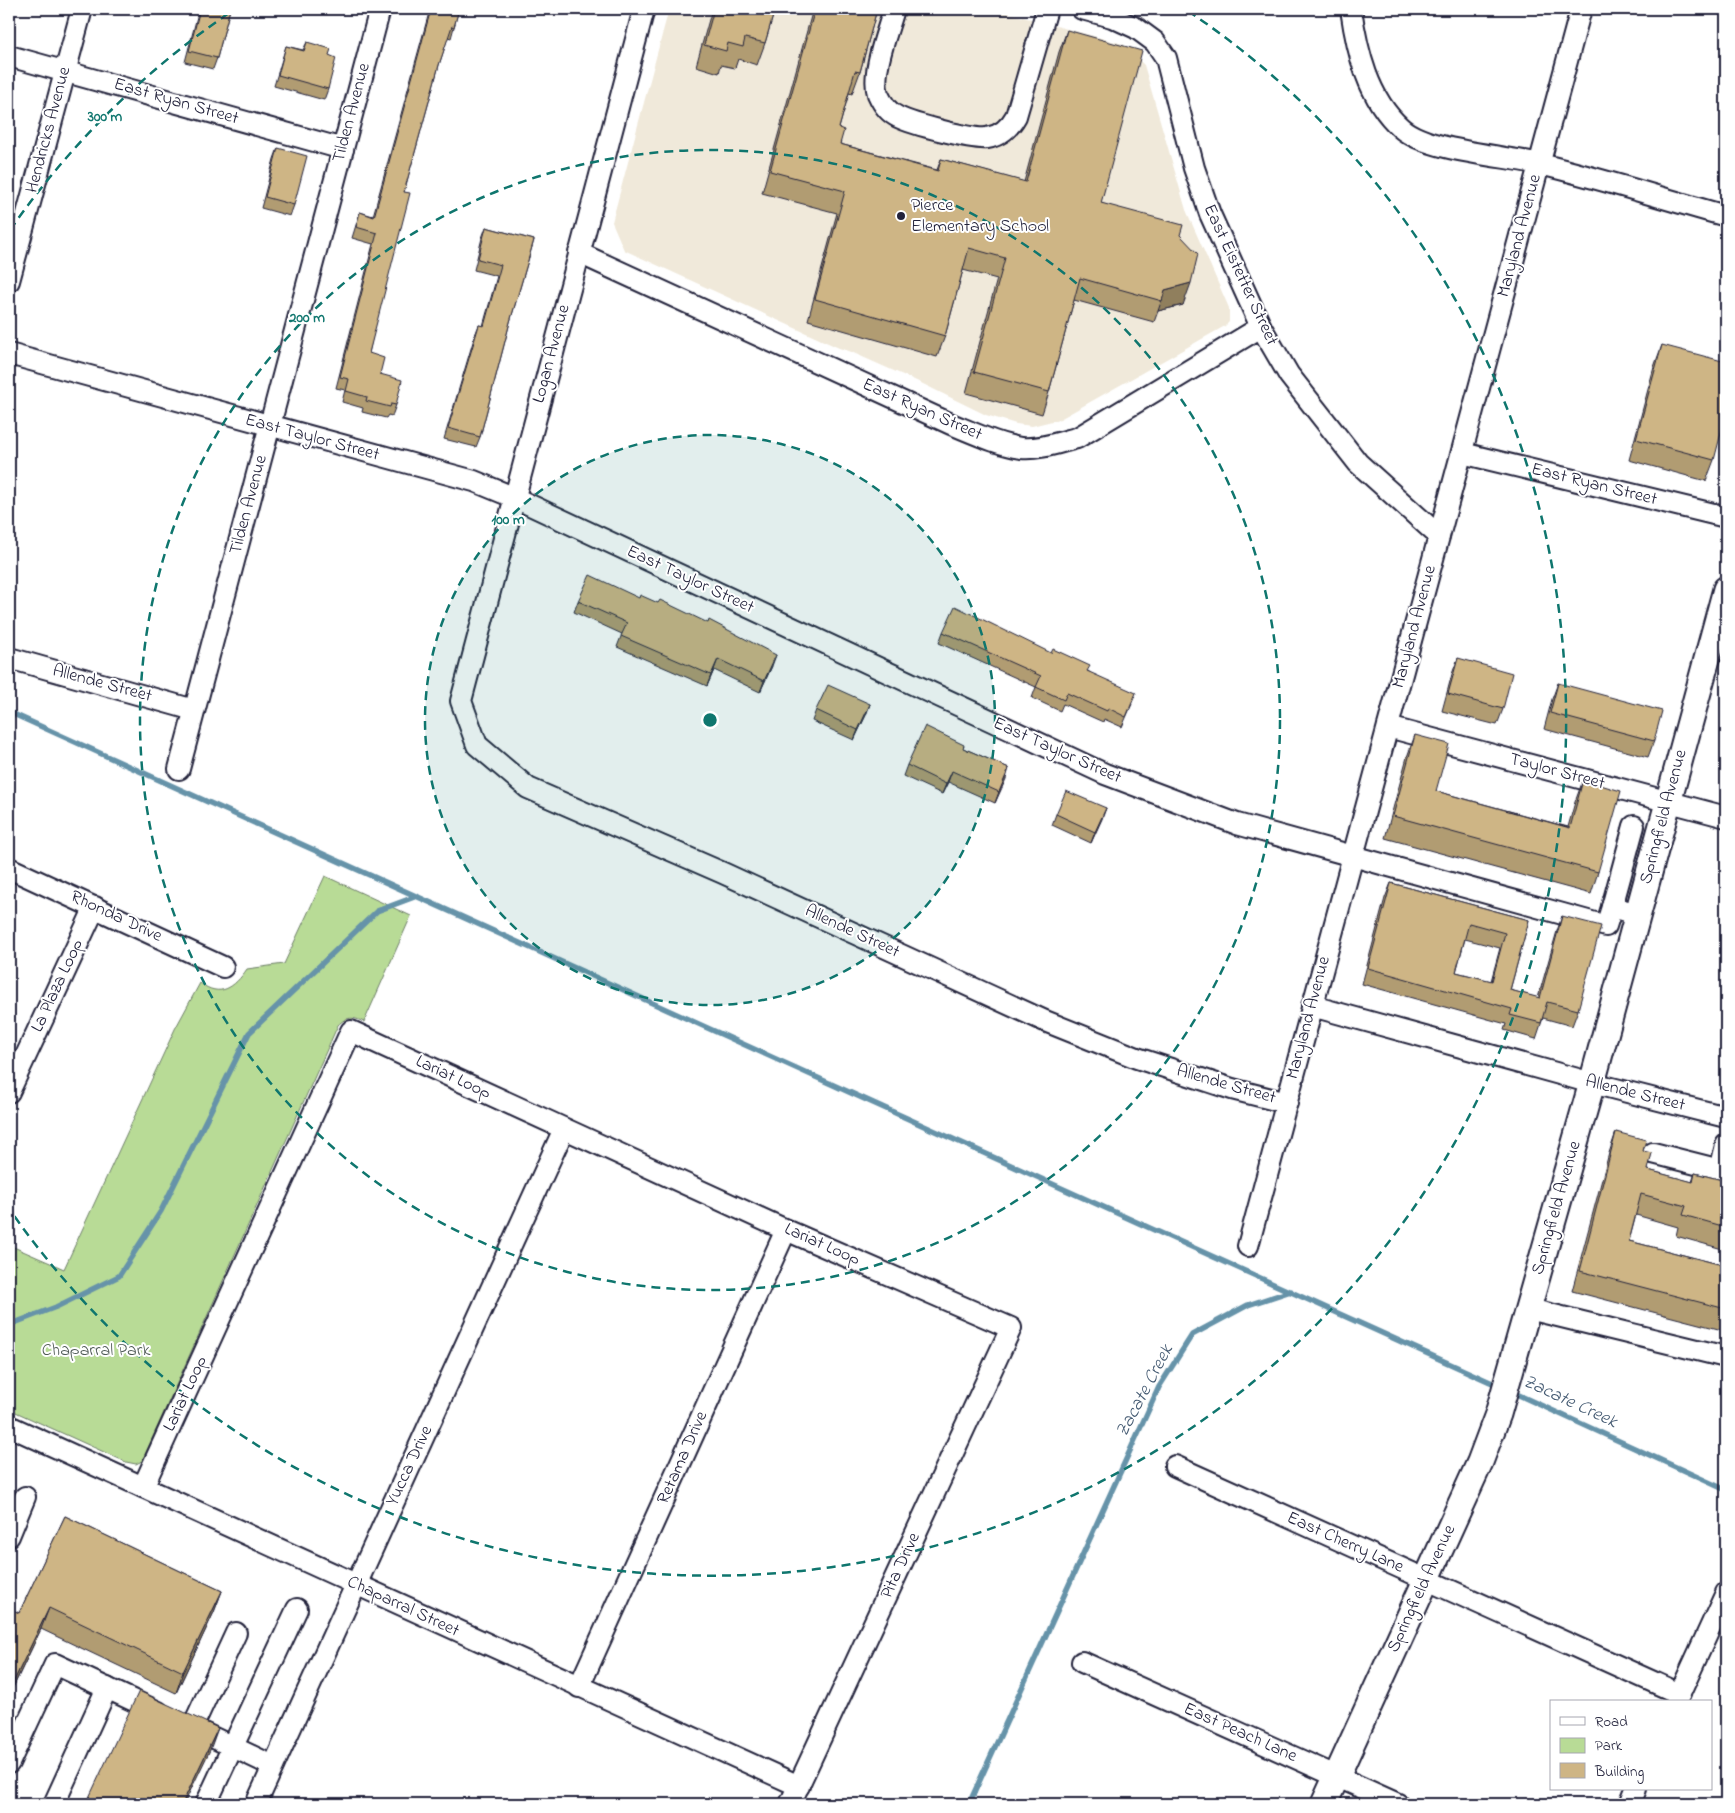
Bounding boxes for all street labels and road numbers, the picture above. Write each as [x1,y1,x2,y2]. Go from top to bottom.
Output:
street label: Tilden Avenue [326,59,378,166]
street label: Hendricks Avenue [20,63,79,196]
street label: East Ryan Street [111,72,241,132]
street label: Maryland Avenue [1491,171,1549,300]
street label: East Eistetter Street [1196,200,1284,350]
street label: Logan Avenue [526,301,579,406]
street label: East Ryan Street [858,372,986,448]
street label: East Taylor Street [242,408,382,468]
street label: Tilden Avenue [223,451,275,558]
street label: East Ryan Street [1528,457,1660,513]
street label: East Taylor Street [622,539,758,621]
street label: Maryland Avenue [1386,562,1444,691]
street label: Allende Street [49,658,155,710]
street label: East Taylor Street [989,711,1125,791]
street label: Springfield Avenue [1634,746,1696,887]
street label: Taylor Street [1506,747,1608,797]
street label: Rhonda Drive [66,884,167,950]
street label: Allende Street [800,899,904,965]
street label: La Plaza Loop [25,935,91,1037]
street label: Maryland Avenue [1280,953,1338,1082]
street label: Lariat Loop [411,1049,495,1107]
street label: Allende Street [1173,1058,1279,1112]
street label: Allende Street [1582,1069,1688,1119]
street label: Springfield Avenue [1525,1137,1590,1278]
street label: Lariat Loop [780,1217,864,1273]
street label: Lariat Loop [157,1352,215,1436]
street label: Retama Drive [651,1406,716,1509]
street label: Yucca Drive [380,1421,440,1511]
street label: East Cherry Lane [1282,1506,1409,1581]
street label: Springfield Avenue [1381,1520,1464,1658]
street label: Pita Drive [874,1528,928,1603]
street label: Chaparral Street [342,1570,464,1644]
street label: East Peach Lane [1179,1696,1302,1770]

